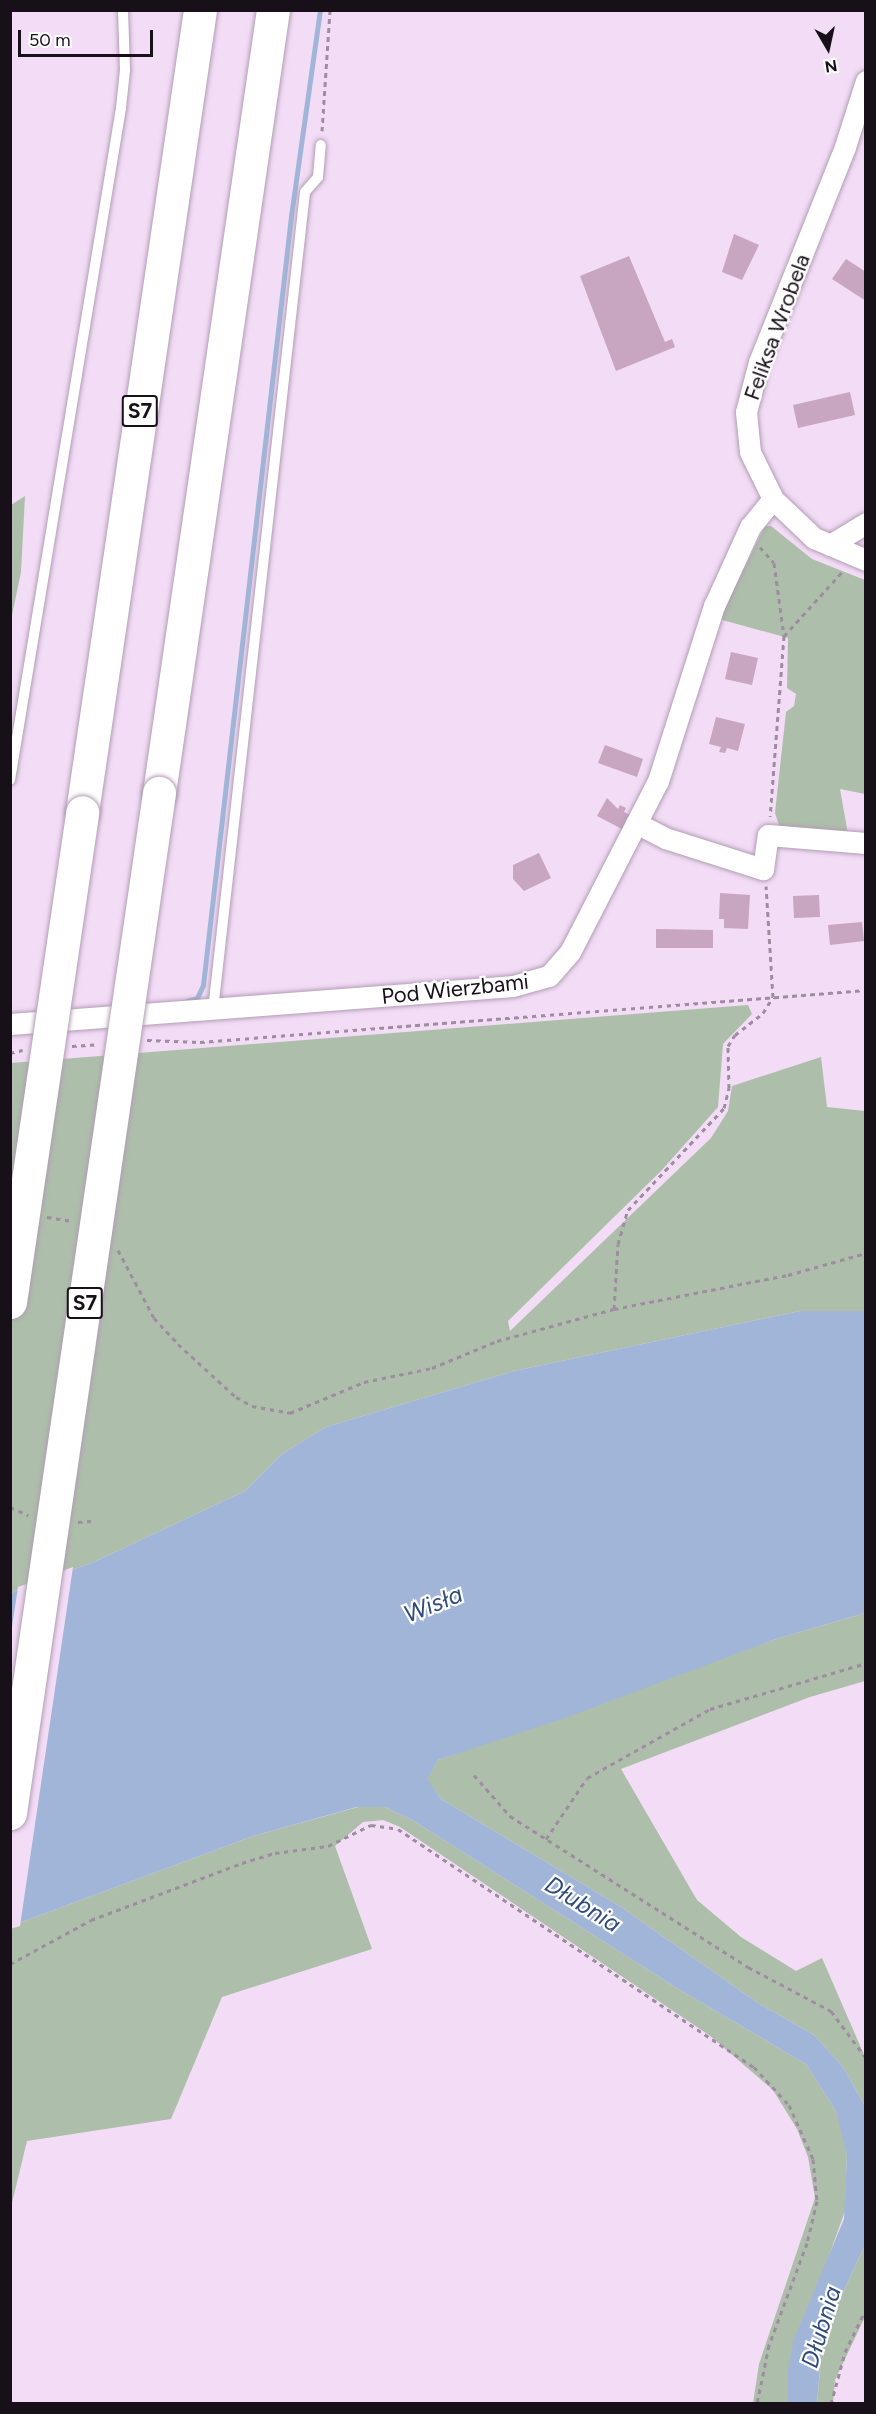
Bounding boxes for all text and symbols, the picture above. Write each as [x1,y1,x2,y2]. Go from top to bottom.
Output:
scale bar [21,18,156,56]
north arrow [798,18,858,78]
text: 50 m [29,29,71,51]
text: N [823,56,838,77]
street label: Feliksa Wrobela [738,250,816,404]
road number: S7 [120,393,160,429]
street label: Pod Wierzbami [380,968,530,1010]
road number: S7 [66,1285,104,1321]
water label: Wisła [399,1579,467,1629]
water label: Dłubnia [540,1870,626,1938]
water label: Dłubnia [795,2283,847,2371]

